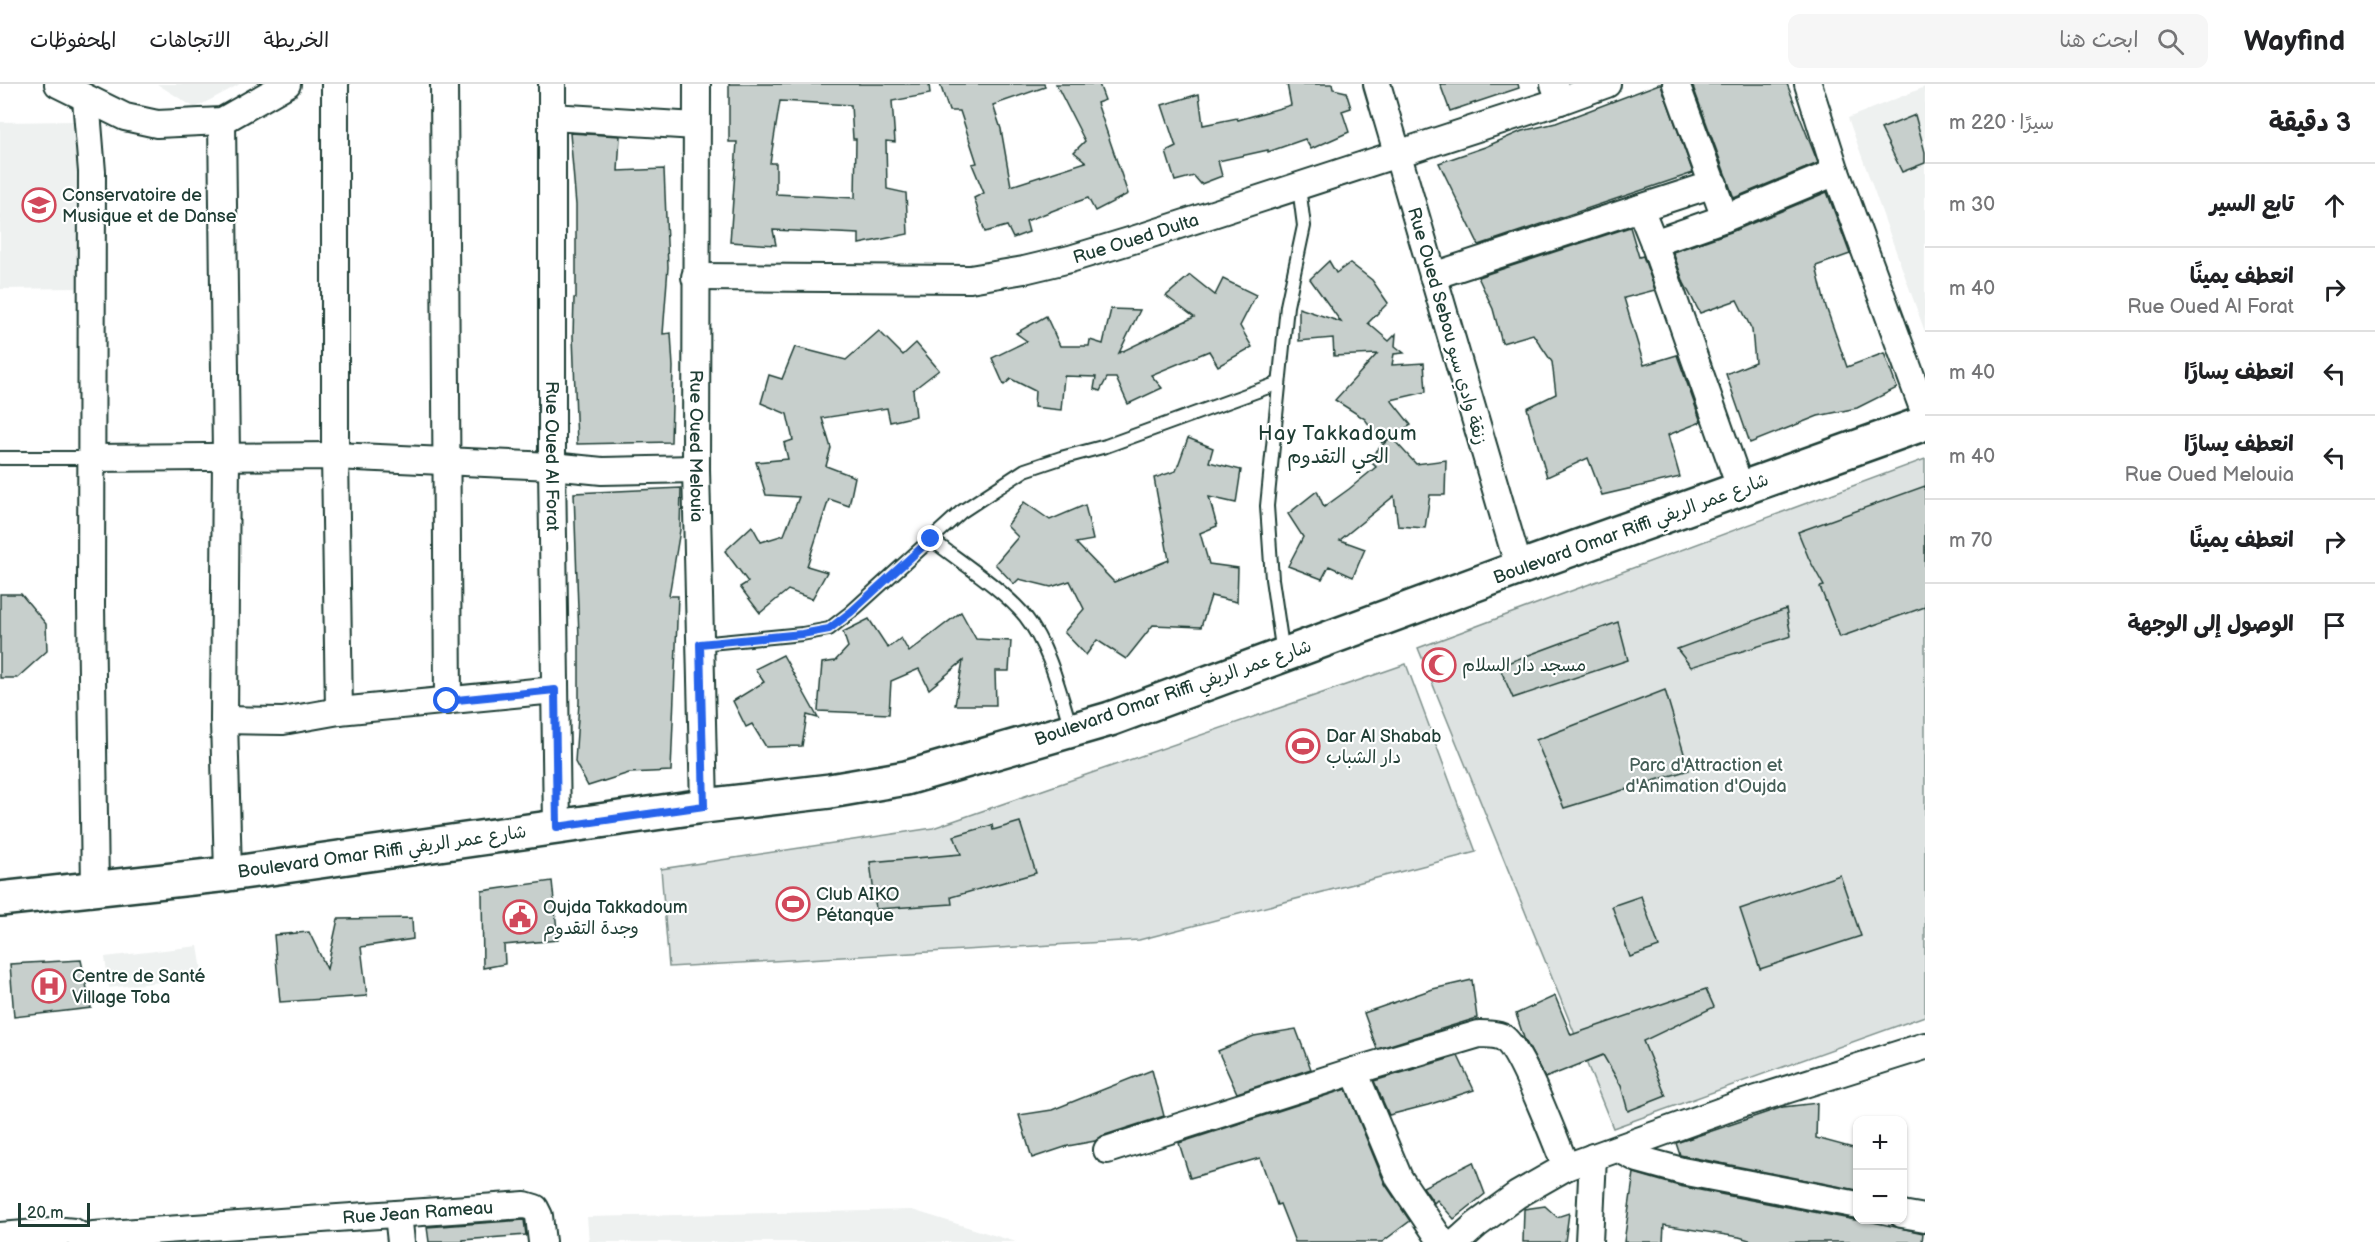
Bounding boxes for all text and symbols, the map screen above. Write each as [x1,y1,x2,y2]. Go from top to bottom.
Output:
search box [1788,14,2208,68]
icon: search [2154,25,2187,58]
text: Wayfind [2244,25,2345,58]
text: ابحث هنا [2059,27,2139,54]
text: المحفوظات [30,28,116,53]
text: الاتجاهات [149,28,231,53]
text: الخريطة [264,28,329,53]
text: 3 دقيقة [2269,108,2351,139]
text: سيرًا · 220 m [1949,111,2054,135]
place label: Conservatoire de Musique et de Danse [62,185,237,227]
school or university icon: Conservatoire de Musique et de Danse [21,187,57,223]
icon: ahead [2318,189,2351,222]
text: تابع السير [2210,191,2294,218]
text: 30 m [1949,193,1995,217]
street label: Rue Oued Sebou زنقة وادي سبو [1401,205,1491,448]
street label: Rue Oued Dulta [1071,209,1201,268]
text: انعطف يمينًا [2190,263,2294,290]
icon: right [2318,273,2351,306]
text: 40 m [1949,277,1995,301]
text: Rue Oued Al Forat [2127,295,2294,319]
icon: left [2318,357,2351,390]
text: انعطف يسارًا [2184,359,2294,386]
text: 40 m [1949,361,1995,385]
street label: Rue Oued Melouia [685,370,708,523]
street label: Rue Oued Al Forat [541,381,563,532]
district label: Hay Takkadoum الحي التقدوم [1258,422,1418,474]
text: انعطف يسارًا [2184,431,2294,458]
icon: left [2318,441,2351,474]
text: 40 m [1949,445,1995,469]
text: Rue Oued Melouia [2125,463,2294,487]
street label: Boulevard Omar Riffi شارع عمر الريفي [1490,469,1773,593]
route end [917,525,943,551]
icon: right [2318,525,2351,558]
text: انعطف يمينًا [2190,527,2294,554]
text: 70 m [1949,529,1993,553]
icon: arrive [2318,609,2351,642]
text: الوصول إلى الوجهة [2127,611,2294,638]
street label: Boulevard Omar Riffi شارع عمر الريفي [1032,636,1316,755]
mosque icon: مسجد دار السلام [1421,647,1457,683]
place label: مسجد دار السلام [1462,655,1586,679]
route start [433,687,459,713]
place label: Dar Al Shabab دار الشباب [1326,726,1441,768]
sports icon: Dar Al Shabab دار الشباب [1285,728,1321,764]
park label: Parc d'Attraction et d'Animation d'Oujda [1625,755,1787,797]
street label: Boulevard Omar Riffi شارع عمر الريفي [236,821,528,888]
place label: Club AIKO Pétanque [816,884,900,926]
sports icon: Club AIKO Pétanque [775,886,811,922]
place label: Oujda Takkadoum وجدة التقدوم [543,897,688,942]
public building icon: Oujda Takkadoum وجدة التقدوم [502,899,538,935]
place label: Centre de Santé Village Toba [72,966,206,1008]
hospital icon: Centre de Santé Village Toba [31,968,67,1004]
map controls [1853,1116,1907,1224]
button: + [1853,1116,1907,1170]
button: − [1853,1170,1907,1224]
street label: Rue Jean Rameau [342,1197,494,1228]
scale bar [18,1200,90,1228]
text: 20 m [27,1204,63,1223]

